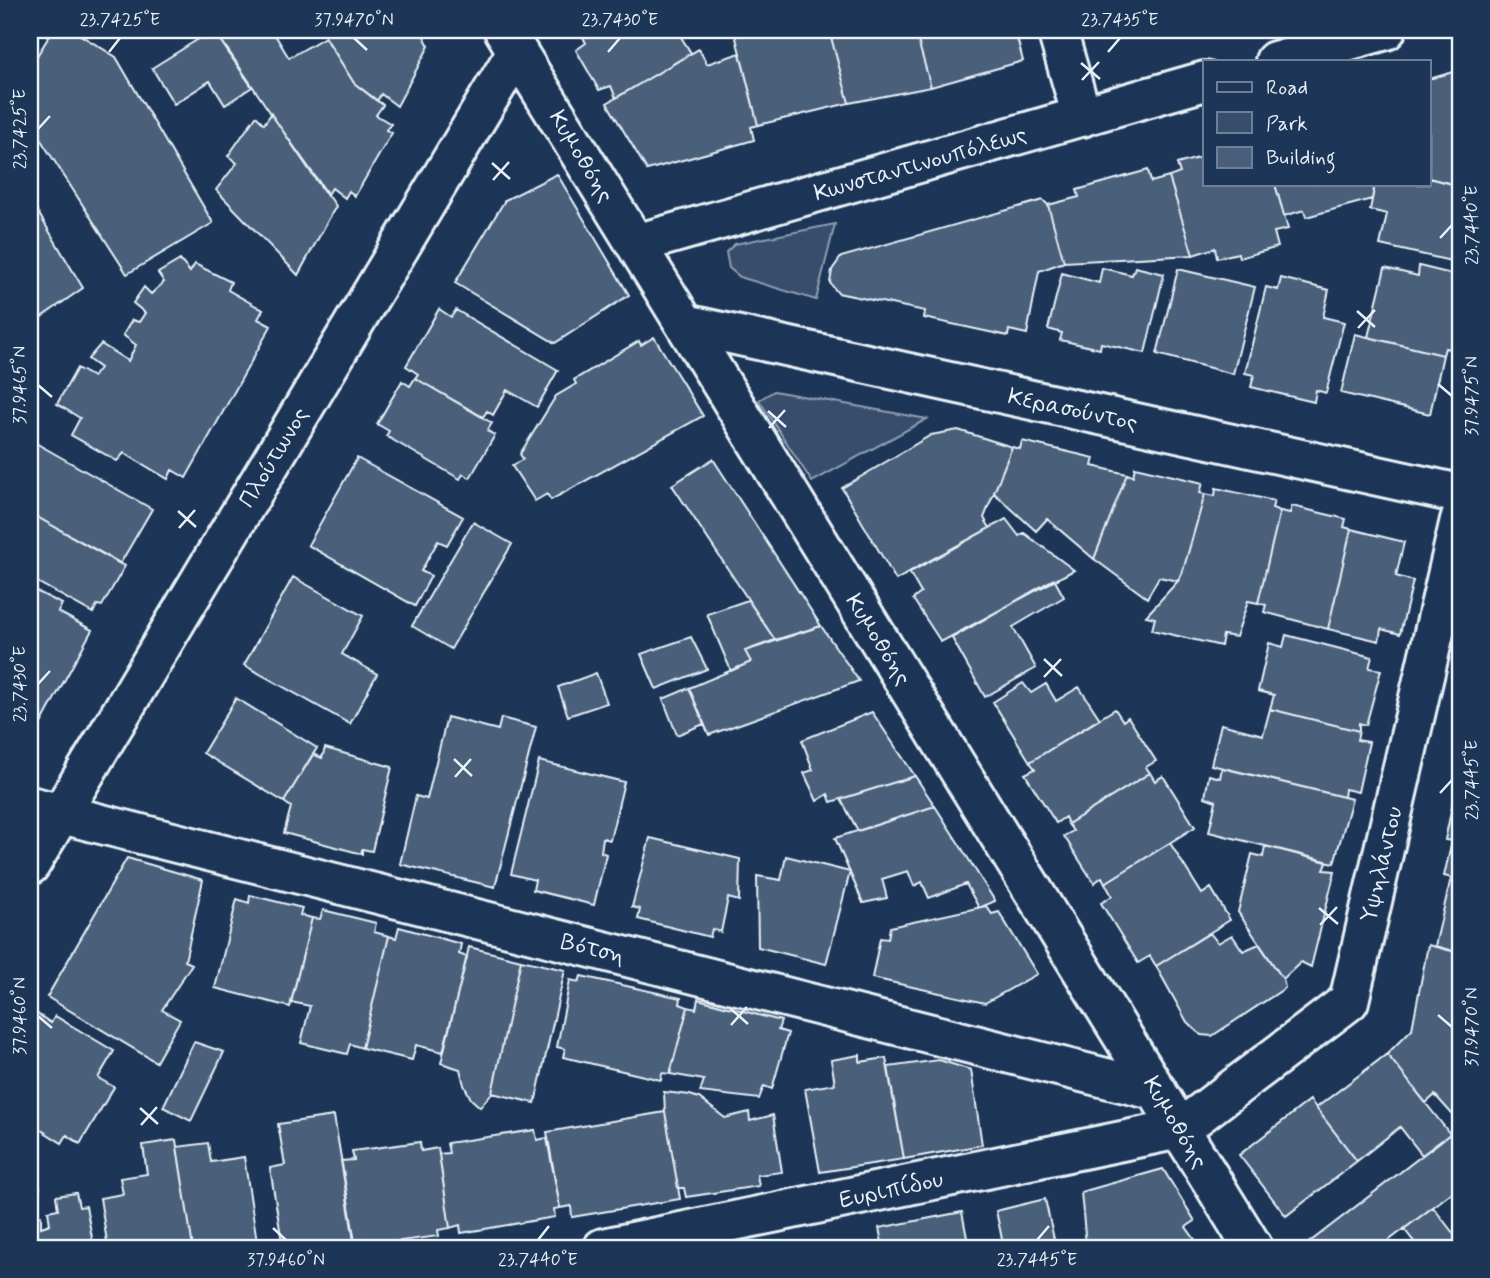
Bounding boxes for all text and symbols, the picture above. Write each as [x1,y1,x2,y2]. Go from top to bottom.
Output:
text: 23.7425°E [80,8,160,32]
text: 37.9470°N [314,8,394,32]
text: 23.7430°E [582,8,658,32]
text: 23.7435°E [1081,8,1159,32]
legend [1203,60,1430,186]
text: Road [1266,74,1308,102]
text: 23.7425°E [8,89,32,169]
street label: Κυμοθόης [541,105,620,209]
text: Park [1266,110,1308,138]
street label: Κωνσταντινουπόλεως [810,119,1030,210]
text: Building [1266,144,1336,174]
text: 23.7440°E [1460,185,1484,265]
text: 37.9465°N [8,346,32,424]
text: 37.9475°N [1460,356,1484,436]
street label: Κερασούντος [1005,382,1140,439]
street label: Πλούτωνος [232,402,316,514]
street label: Κυμοθόης [837,588,918,692]
text: 23.7430°E [8,646,32,722]
text: 23.7445°E [1460,740,1484,820]
street label: Υψηλάντου [1354,803,1411,925]
street label: Βότση [557,927,628,972]
text: 37.9460°N [8,977,32,1055]
text: 37.9470°N [1460,987,1484,1067]
street label: Κυμοθόης [1135,1071,1214,1175]
street label: Ευριπίδου [836,1164,946,1217]
text: 37.9460°N [247,1248,325,1272]
text: 23.7440°E [498,1248,578,1272]
text: 23.7445°E [997,1248,1077,1272]

